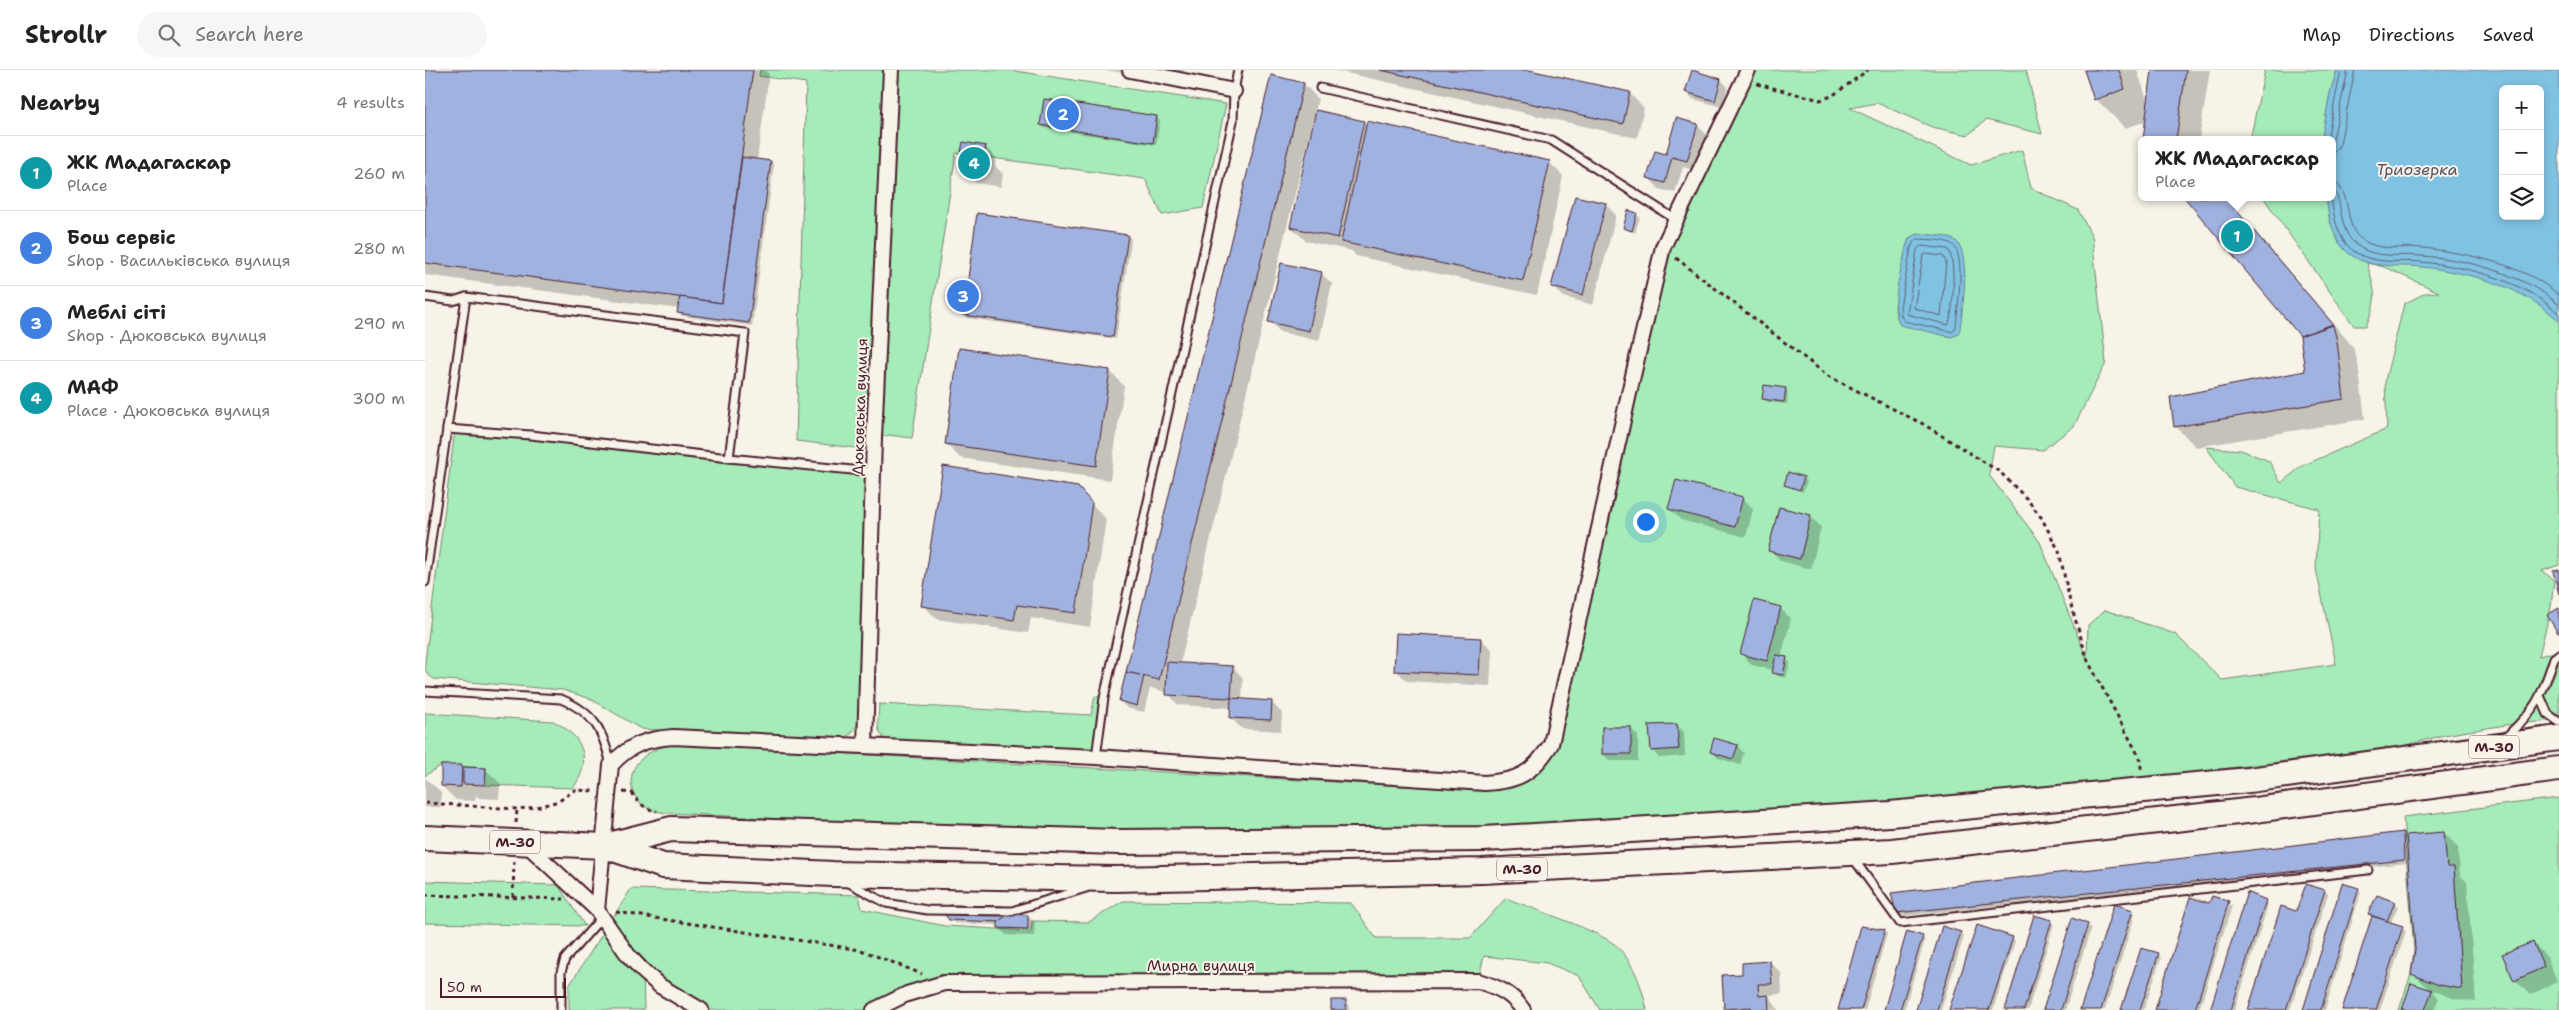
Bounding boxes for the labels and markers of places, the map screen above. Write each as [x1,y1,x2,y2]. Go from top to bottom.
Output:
pin: 2 [1047,95,1079,133]
pin: 4 [958,144,990,182]
pin: 1 [2221,217,2253,255]
pin: 3 [947,277,979,315]

